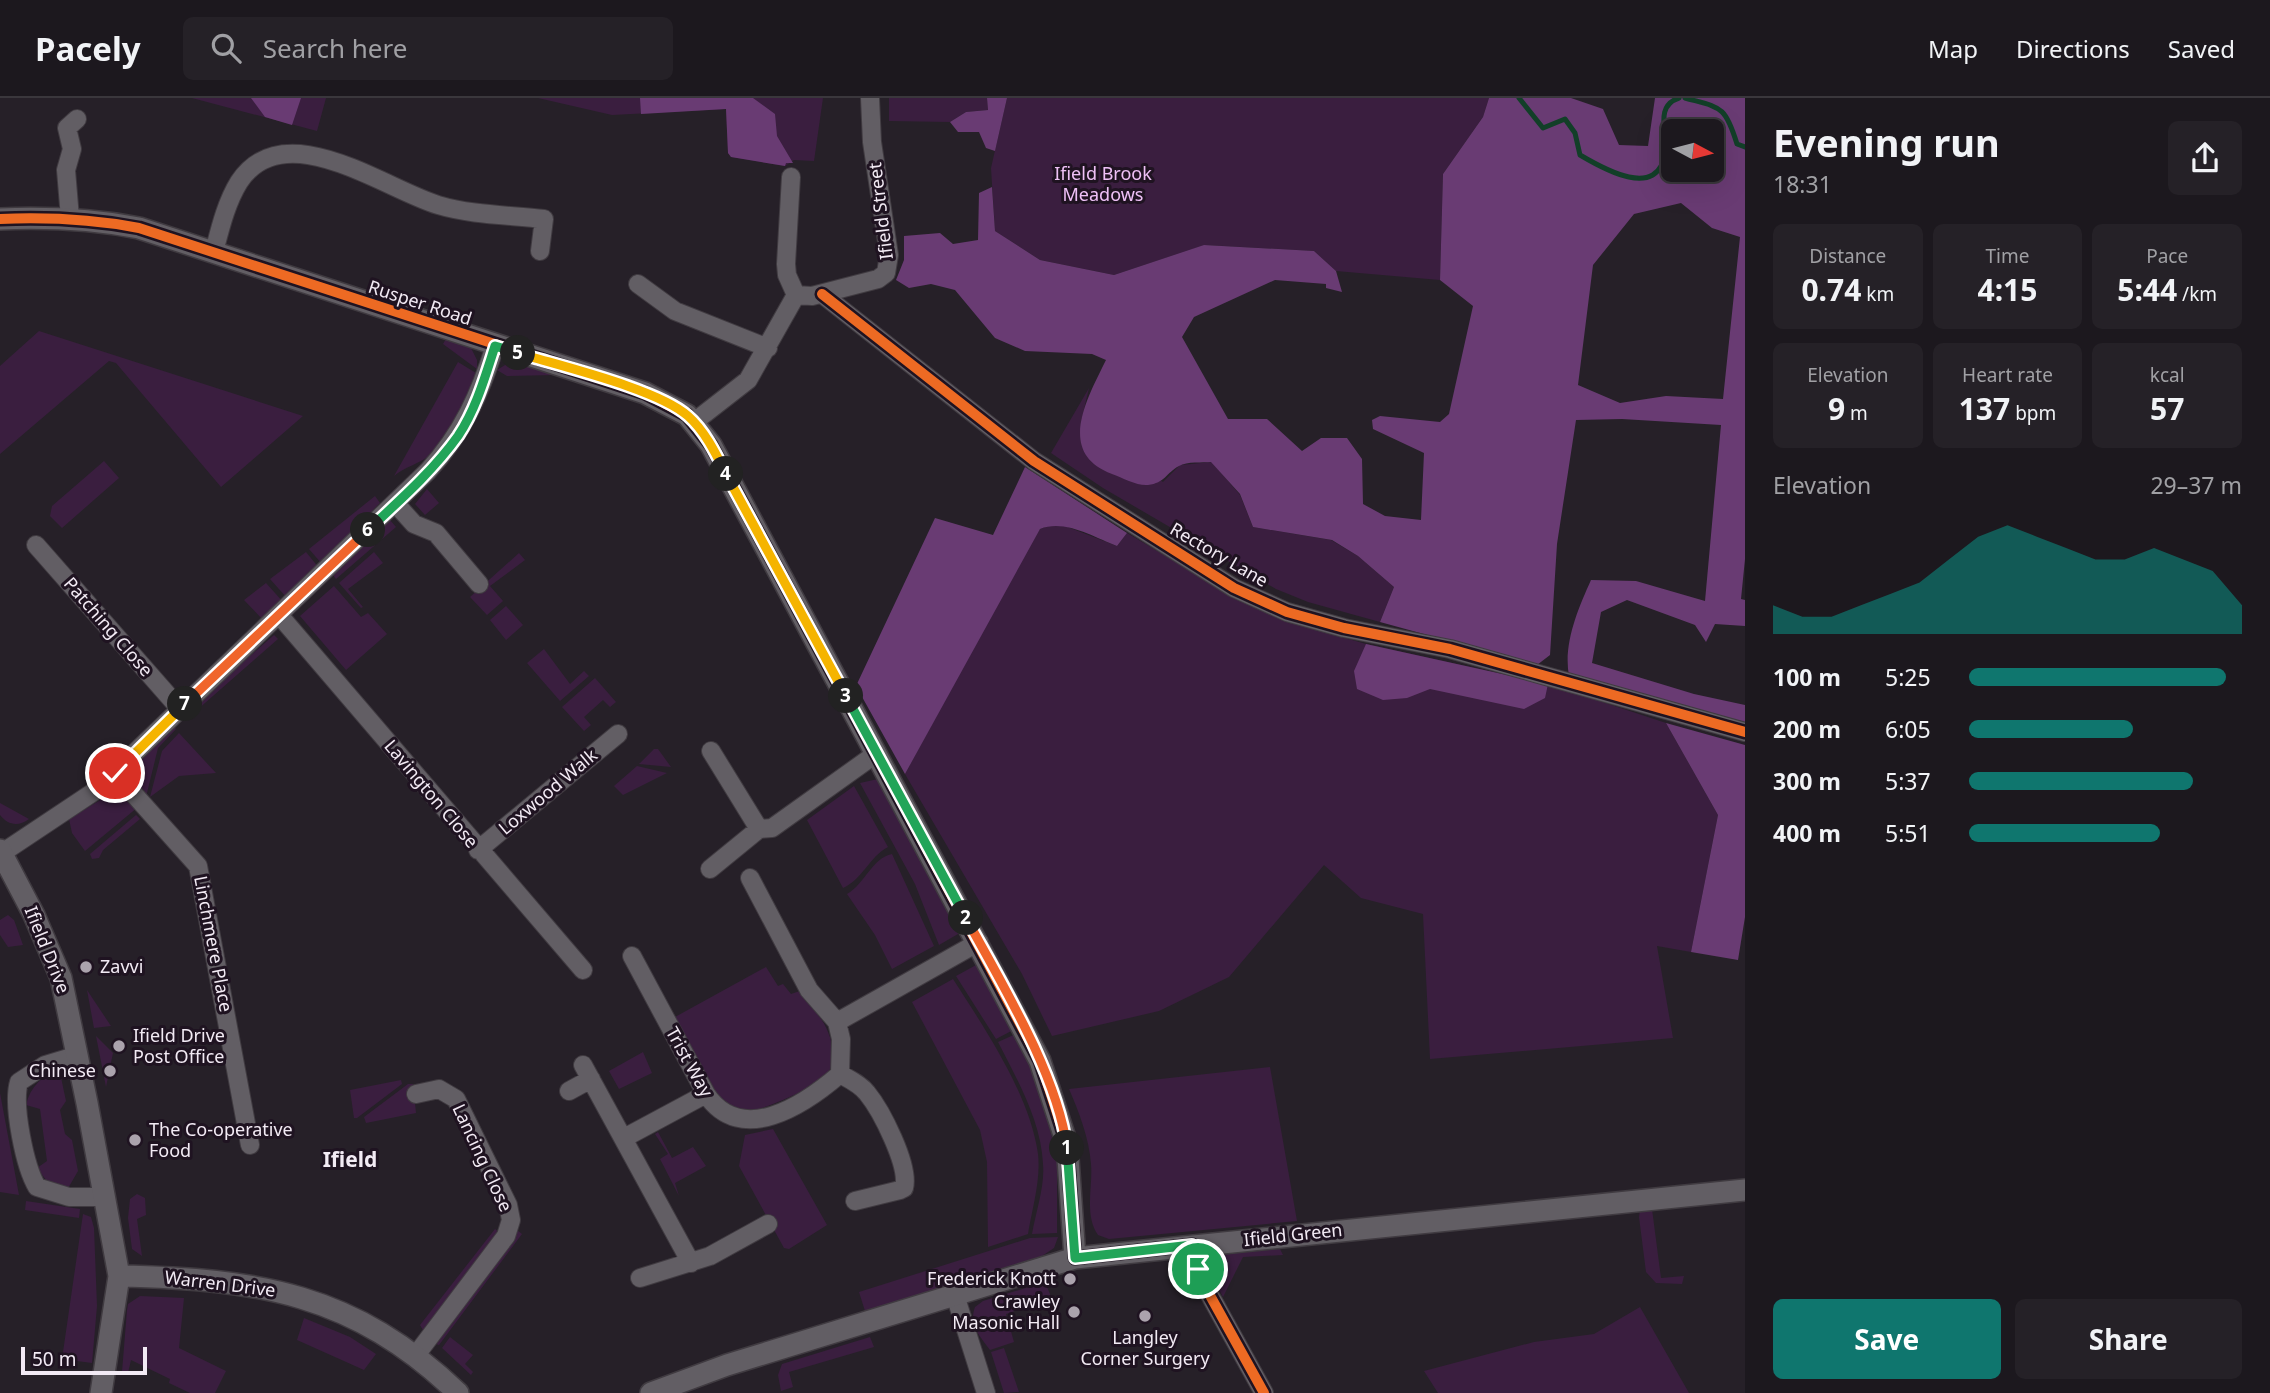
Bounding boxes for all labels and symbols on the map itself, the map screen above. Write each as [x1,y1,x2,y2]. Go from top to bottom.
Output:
north arrow [1661,119,1724,182]
street label: Ifield Street [862,161,898,261]
park label: Ifield Brook Meadows [1054,161,1152,206]
street label: Rusper Road [365,274,475,330]
pin: 5 [500,336,536,370]
pin: 4 [708,456,744,492]
pin: 6 [350,512,386,548]
street label: Rectory Lane [1166,516,1273,592]
street label: Patching Close [59,572,159,681]
pin: 3 [828,678,864,714]
pin: 7 [168,686,202,722]
street label: Lavington Close [379,734,484,853]
pin [85,743,145,803]
street label: Loxwood Walk [493,743,602,840]
street label: Linchmere Place [189,874,239,1014]
pin: 2 [948,900,984,936]
street label: Ifield Drive [20,902,76,997]
place label: Zavvi [100,954,143,978]
marker: Zavvi [78,959,94,975]
street label: Trist Way [661,1022,719,1102]
place label: Ifield Drive Post Office [133,1023,225,1068]
marker: Ifield Drive Post Office [111,1038,127,1054]
place label: Chinese [29,1058,96,1082]
marker: Chinese [102,1063,118,1079]
street label: Lancing Close [447,1100,518,1215]
place label: The Co-operative Food [149,1117,293,1162]
pin: 1 [1050,1130,1084,1166]
marker: The Co-operative Food [127,1132,143,1148]
district label: Ifield [323,1145,377,1173]
street label: Ifield Green [1242,1217,1343,1251]
pin [1168,1239,1228,1299]
street label: Warren Drive [163,1264,277,1302]
place label: Frederick Knott [927,1266,1057,1290]
marker: Frederick Knott [1062,1271,1078,1287]
place label: Crawley Masonic Hall [952,1289,1061,1334]
marker: Crawley Masonic Hall [1066,1304,1082,1320]
marker: Langley Corner Surgery [1137,1308,1153,1324]
place label: Langley Corner Surgery [1080,1325,1210,1370]
scale bar [21,1344,147,1376]

